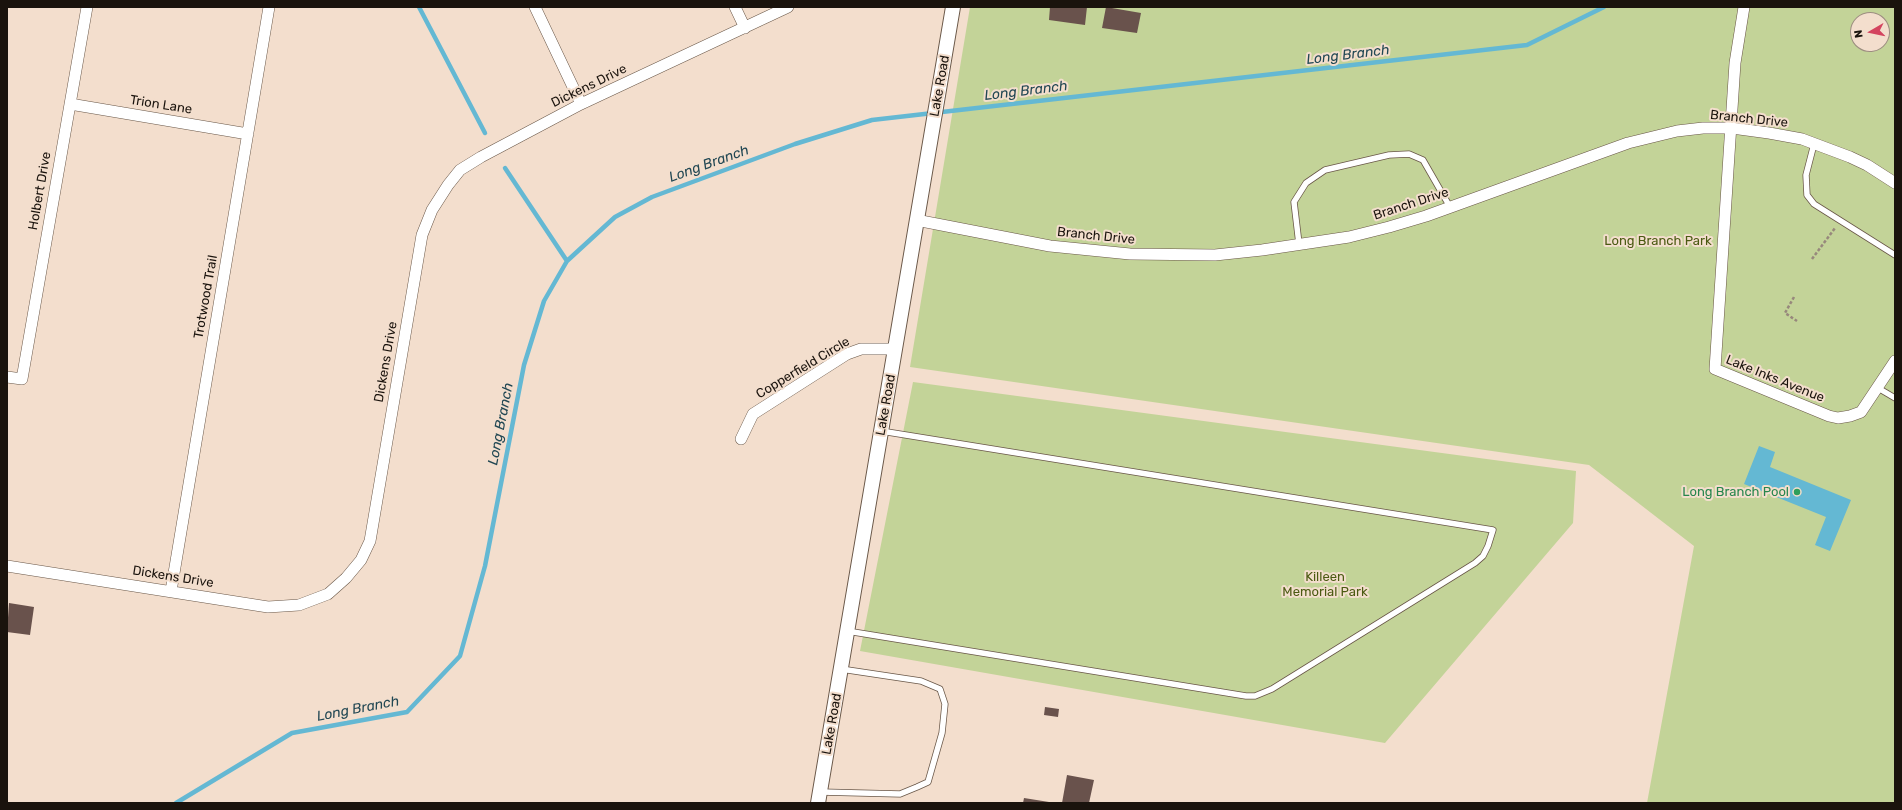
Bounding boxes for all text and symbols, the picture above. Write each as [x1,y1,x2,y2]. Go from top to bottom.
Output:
north arrow [1850,12,1890,52]
text: N [1852,29,1866,39]
water label: Long Branch [1306,42,1390,68]
street label: Lake Road [927,54,953,118]
street label: Dickens Drive [549,61,629,111]
water label: Long Branch [984,78,1068,104]
street label: Trion Lane [129,92,193,118]
street label: Branch Drive [1709,107,1789,131]
water label: Long Branch [667,142,751,186]
street label: Holbert Drive [25,151,55,231]
street label: Branch Drive [1371,185,1451,223]
street label: Branch Drive [1056,224,1136,248]
park label: Long Branch Park [1604,233,1712,249]
street label: Trotwood Trail [191,254,221,340]
street label: Dickens Drive [371,320,401,404]
street label: Copperfield Circle [753,334,853,402]
street label: Lake Inks Avenue [1724,352,1826,406]
street label: Lake Road [873,373,899,437]
water label: Long Branch [485,381,517,467]
place label: Long Branch Pool [1682,484,1789,500]
marker: Long Branch Pool [1792,487,1802,497]
street label: Dickens Drive [131,563,215,591]
park label: Killeen Memorial Park [1282,569,1368,600]
street label: Lake Road [819,692,845,756]
water label: Long Branch [315,693,401,725]

